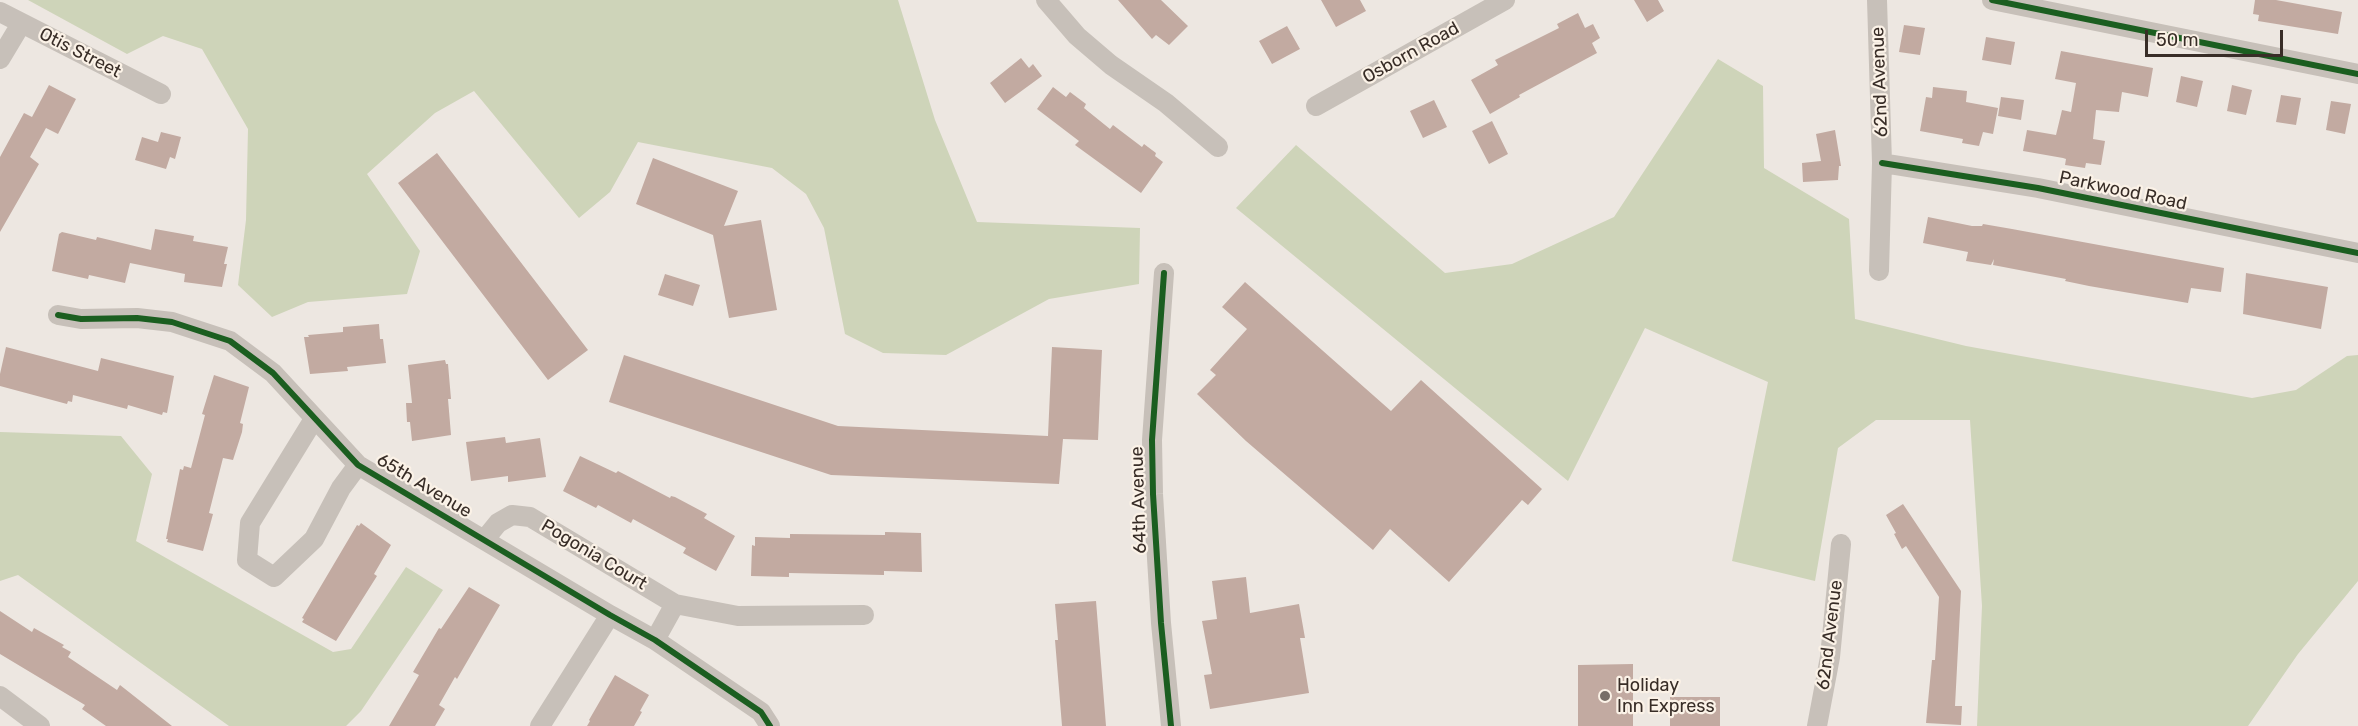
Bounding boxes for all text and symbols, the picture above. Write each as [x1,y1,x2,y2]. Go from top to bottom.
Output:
street label: Osborn Road [1359,18,1463,88]
scale bar [2148,18,2286,56]
street label: Otis Street [35,23,125,83]
street label: 62nd Avenue [1867,26,1893,138]
text: 50 m [2156,29,2199,51]
street label: Parkwood Road [2057,167,2189,215]
street label: 64th Avenue [1126,446,1152,554]
street label: 65th Avenue [373,449,475,523]
street label: Pogonia Court [537,515,651,595]
street label: 62nd Avenue [1813,579,1847,691]
place label: Holiday Inn Express [1617,675,1715,718]
marker: Holiday Inn Express [1598,689,1612,703]

